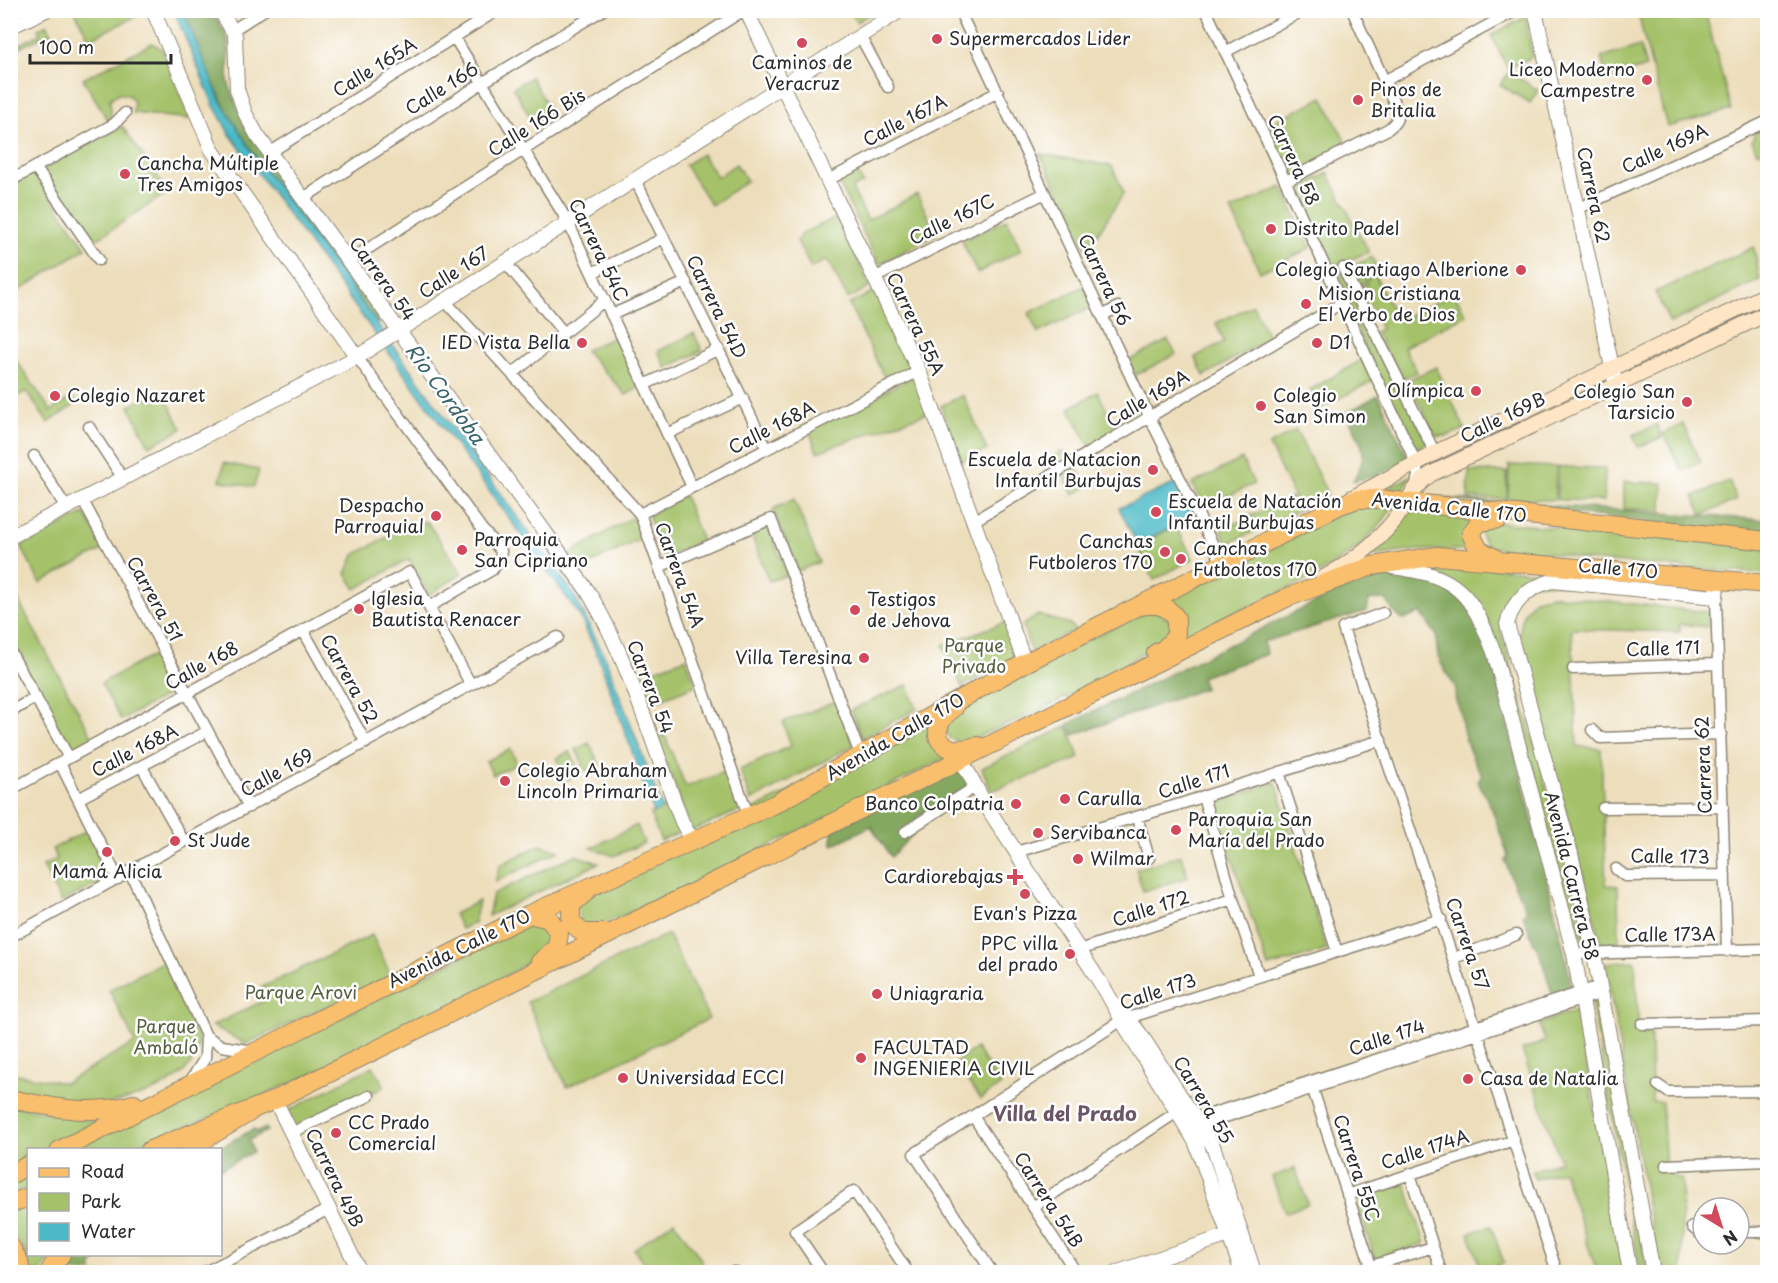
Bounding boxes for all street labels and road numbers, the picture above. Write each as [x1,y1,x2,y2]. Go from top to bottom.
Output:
street label: Calle 165A [327,30,422,103]
street label: Calle 166 [399,55,483,121]
street label: Calle 166 Bis [482,81,590,162]
street label: Calle 167A [858,87,951,152]
street label: Carrera 58 [1261,109,1327,209]
street label: Calle 169A [1617,116,1712,180]
street label: Carrera 62 [1571,144,1618,245]
street label: Calle 167C [904,186,999,251]
street label: Carrera 54C [563,193,636,305]
street label: Carrera 56 [1072,229,1139,330]
street label: Carrera 54 [343,230,423,326]
street label: Calle 167 [413,239,494,305]
street label: Carrera 54D [681,250,754,363]
street label: Carrera 55A [881,267,952,380]
street label: Calle 169A [1100,362,1194,433]
street label: Calle 169B [1455,384,1550,449]
street label: Calle 168A [723,393,819,460]
street label: Avenida Calle 170 [1370,485,1528,528]
street label: Carrera 54A [649,518,712,631]
street label: Carrera 51 [121,551,190,646]
street label: Calle 170 [1577,551,1659,584]
street label: Carrera 52 [315,629,386,728]
street label: Calle 168 [160,633,243,696]
street label: Calle 171 [1626,633,1700,662]
street label: Carrera 54 [621,636,682,737]
street label: Avenida Calle 170 [820,685,968,786]
street label: Calle 168A [86,716,182,783]
street label: Carrera 62 [1687,716,1718,814]
street label: Calle 169 [235,741,318,803]
street label: Calle 171 [1154,756,1233,805]
street label: Avenida Carrera 58 [1538,788,1607,963]
street label: Calle 173 [1630,841,1710,870]
street label: Calle 172 [1109,882,1193,933]
street label: Carrera 57 [1440,893,1497,994]
street label: Avenida Calle 170 [383,901,534,994]
street label: Calle 173A [1624,919,1716,948]
street label: Calle 173 [1116,965,1199,1016]
street label: Calle 174 [1345,1012,1428,1062]
street label: Carrera 55 [1167,1050,1241,1148]
street label: Carrera 55C [1327,1110,1387,1225]
street label: Calle 174A [1377,1122,1472,1175]
street label: Carrera 49B [300,1123,371,1232]
street label: Carrera 54B [1008,1146,1090,1252]

